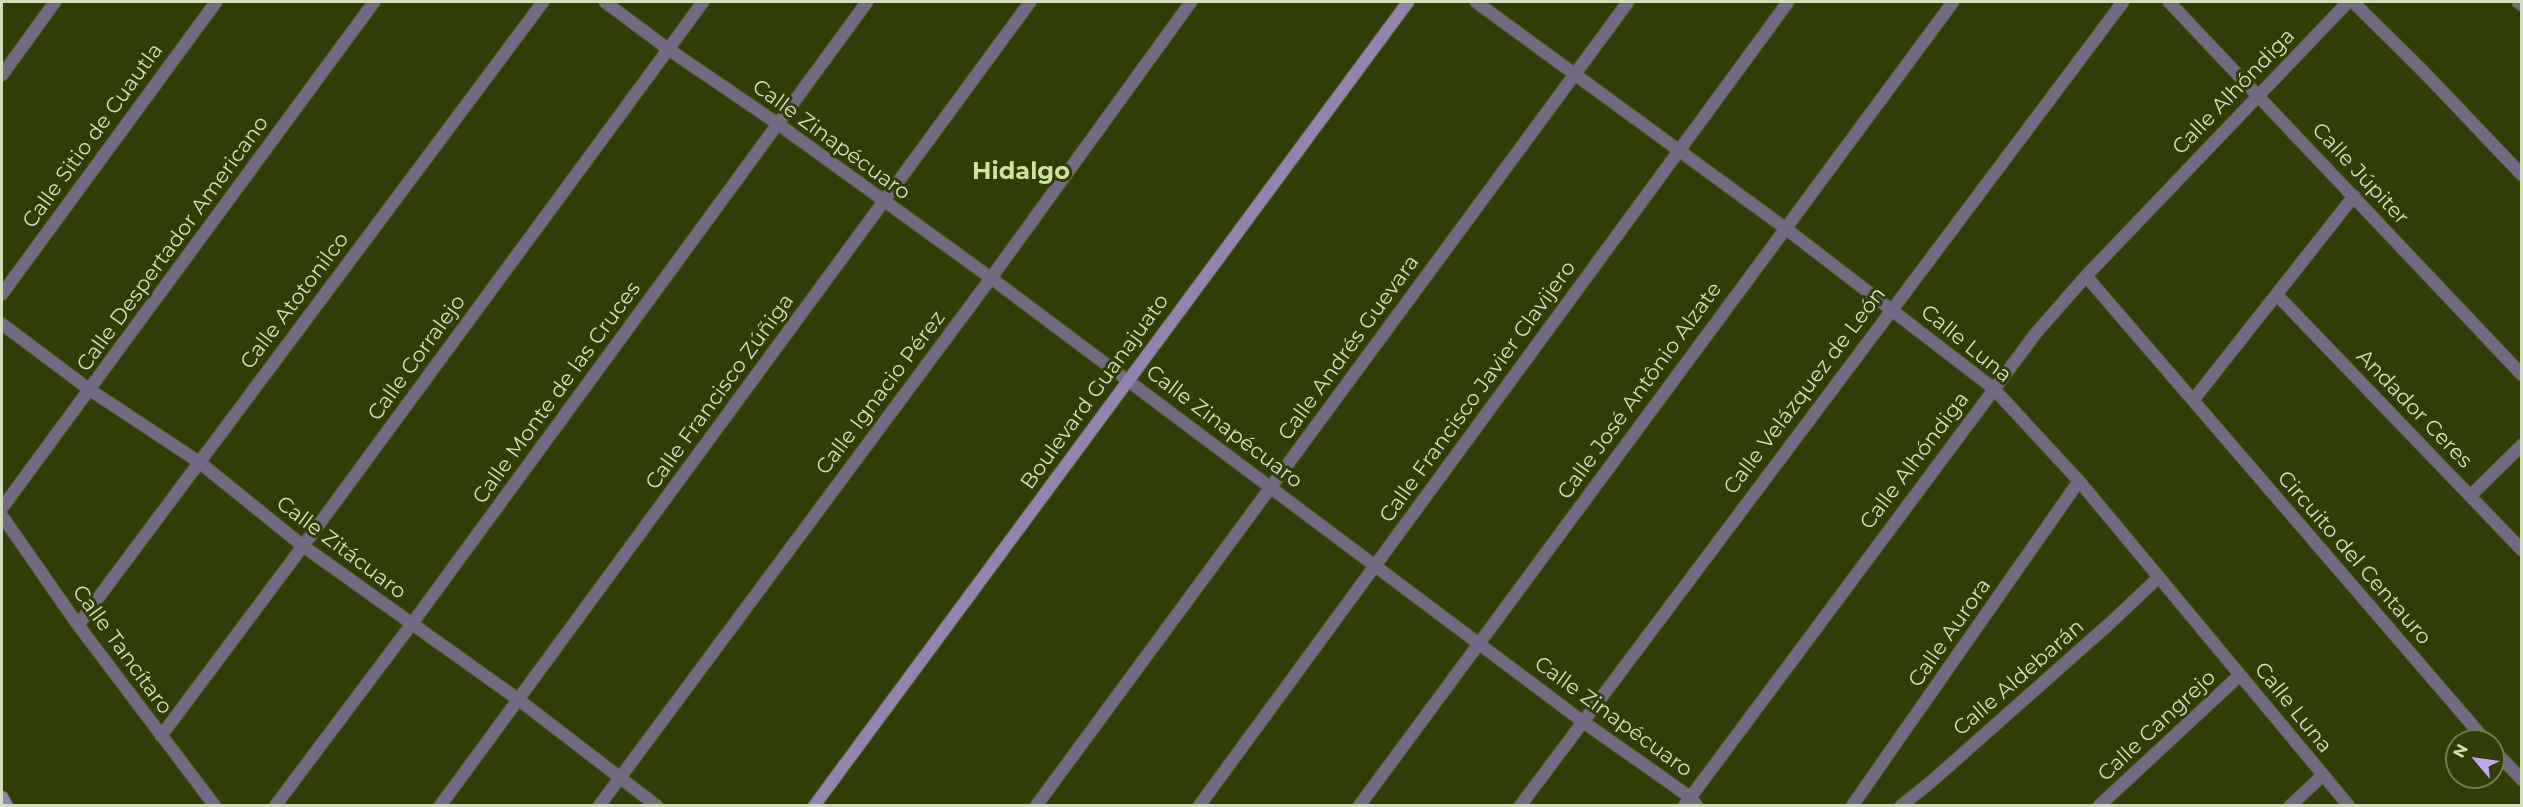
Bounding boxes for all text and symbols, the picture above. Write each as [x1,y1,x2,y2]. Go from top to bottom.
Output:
street label: Calle Alhóndiga [2167,24,2301,160]
street label: Calle Sitio de Cuautla [18,39,168,233]
street label: Calle Zinapécuaro [747,74,915,206]
street label: Calle Despertador Americano [72,111,274,377]
street label: Calle Júpiter [2306,118,2414,230]
district label: Hidalgo [972,158,1070,186]
street label: Calle Atotonilco [235,228,355,374]
street label: Calle Andrés Guevara [1273,250,1425,446]
street label: Calle Francisco Javier Clavijero [1374,256,1582,528]
street label: Calle Monte de las Cruces [468,277,646,509]
street label: Calle José Antônio Alzate [1553,277,1727,505]
street label: Calle Velázquez de León [1719,282,1891,500]
street label: Calle Francisco Zúñiga [640,289,800,495]
street label: Boulevard Guanajuato [1016,289,1174,495]
street label: Calle Corralejo [363,290,471,426]
street label: Calle Luna [1916,300,2016,388]
street label: Calle Ignacio Pérez [811,306,951,480]
street label: Andador Ceres [2351,344,2477,474]
street label: Calle Zinapécuaro [1141,360,1307,494]
street label: Calle Alhóndiga [1855,387,1975,535]
street label: Circuito del Centauro [2272,466,2436,650]
street label: Calle Zitácuaro [271,491,411,605]
street label: Calle Aurora [1903,574,1997,692]
street label: Calle Tancítaro [67,580,177,720]
street label: Calle Aldebarán [1948,614,2090,742]
street label: Calle Zinapécuaro [1529,651,1697,783]
street label: Calle Luna [2249,658,2337,758]
street label: Calle Cangrejo [2093,665,2221,787]
north arrow [2445,729,2505,789]
text: N [2449,741,2472,761]

